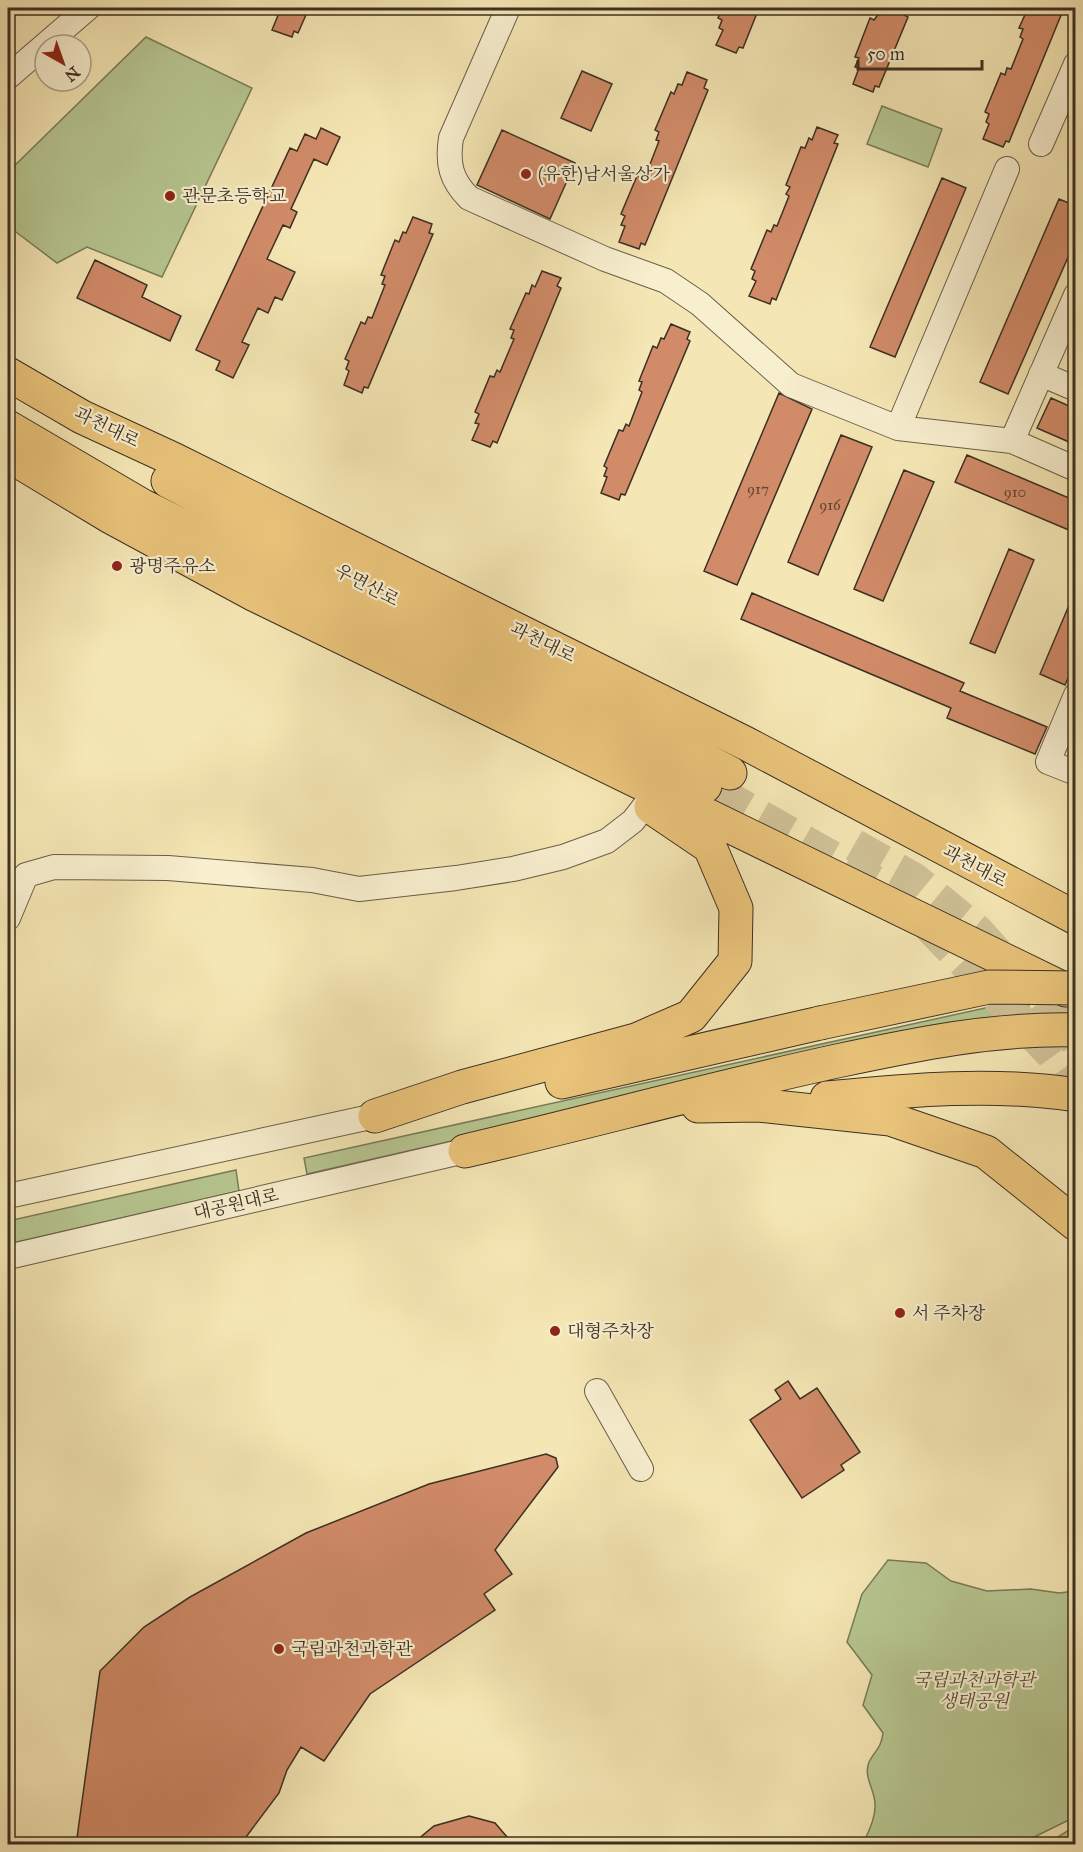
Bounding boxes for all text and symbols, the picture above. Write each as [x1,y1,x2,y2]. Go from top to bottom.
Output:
north arrow [33,33,93,93]
scale bar [858,33,982,71]
text: 50 m [867,43,905,65]
text: N [61,62,84,86]
place label: (유한)남서울상가 [538,163,670,186]
marker: (유한)남서울상가 [519,167,533,181]
place label: 관문초등학교 [182,185,287,207]
marker: 관문초등학교 [163,189,177,203]
street label: 과천대로 [71,402,143,452]
house number: 917 [747,480,769,498]
house number: 910 [1004,483,1026,501]
house number: 916 [819,496,842,514]
place label: 광명주유소 [129,555,216,577]
marker: 광명주유소 [110,559,124,573]
street label: 우면산로 [331,559,403,611]
street label: 과천대로 [507,617,579,667]
street label: 과천대로 [939,840,1011,892]
street label: 대공원대로 [191,1184,281,1224]
place label: 서 주차장 [912,1302,986,1324]
marker: 서 주차장 [893,1306,907,1320]
place label: 대형주차장 [567,1320,655,1342]
marker: 대형주차장 [548,1324,562,1338]
place label: 국립과천과학관 [291,1638,413,1660]
marker: 국립과천과학관 [272,1642,286,1656]
park label: 국립과천과학관 생태공원 [913,1669,1037,1712]

